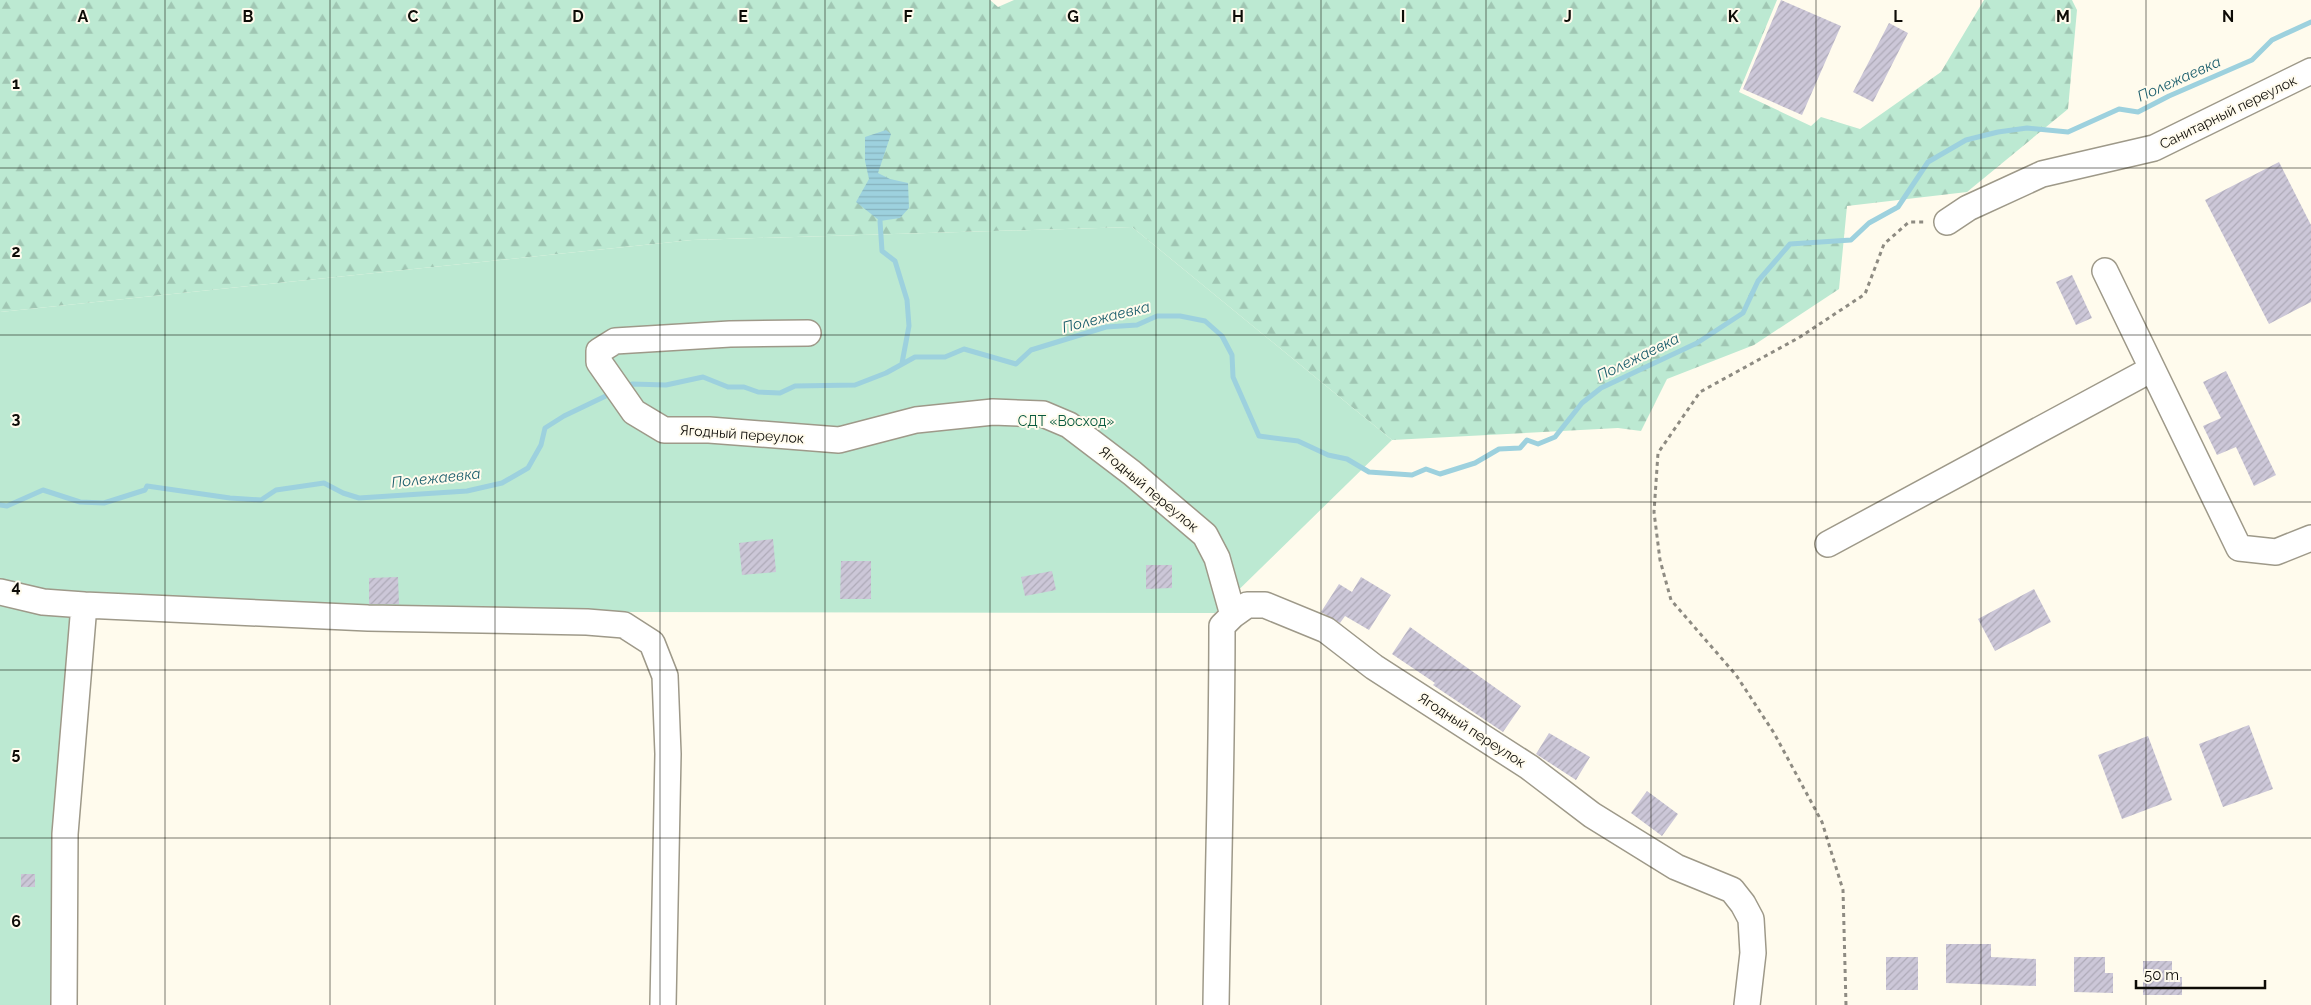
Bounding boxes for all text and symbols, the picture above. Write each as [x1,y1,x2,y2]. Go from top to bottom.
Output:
text: A [78,7,89,26]
text: B [243,7,254,26]
text: C [408,7,419,26]
text: D [572,7,584,26]
text: E [738,7,748,26]
text: F [903,7,913,26]
text: G [1067,7,1079,26]
text: H [1232,7,1244,26]
text: I [1401,7,1405,26]
text: J [1564,7,1572,26]
text: K [1728,7,1739,26]
text: L [1893,7,1903,26]
text: M [2056,7,2070,26]
text: N [2222,7,2234,26]
water label: Полежаевка [2134,53,2224,105]
street label: Санитарный переулок [2157,72,2299,152]
text: 1 [12,74,20,93]
text: 2 [11,242,21,261]
water label: Полежаевка [1060,297,1152,337]
water label: Полежаевка [1594,329,1682,385]
text: 3 [12,409,21,428]
park label: СДТ «Восход» [1018,413,1114,429]
street label: Ягодный переулок [679,422,805,446]
street label: Ягодный переулок [1096,443,1202,535]
water label: Полежаевка [391,464,481,492]
text: 4 [11,577,21,596]
street label: Ягодный переулок [1415,689,1529,771]
text: 5 [12,744,21,763]
text: 6 [11,912,21,931]
scale bar [2136,958,2265,990]
text: 50 m [2144,966,2179,984]

